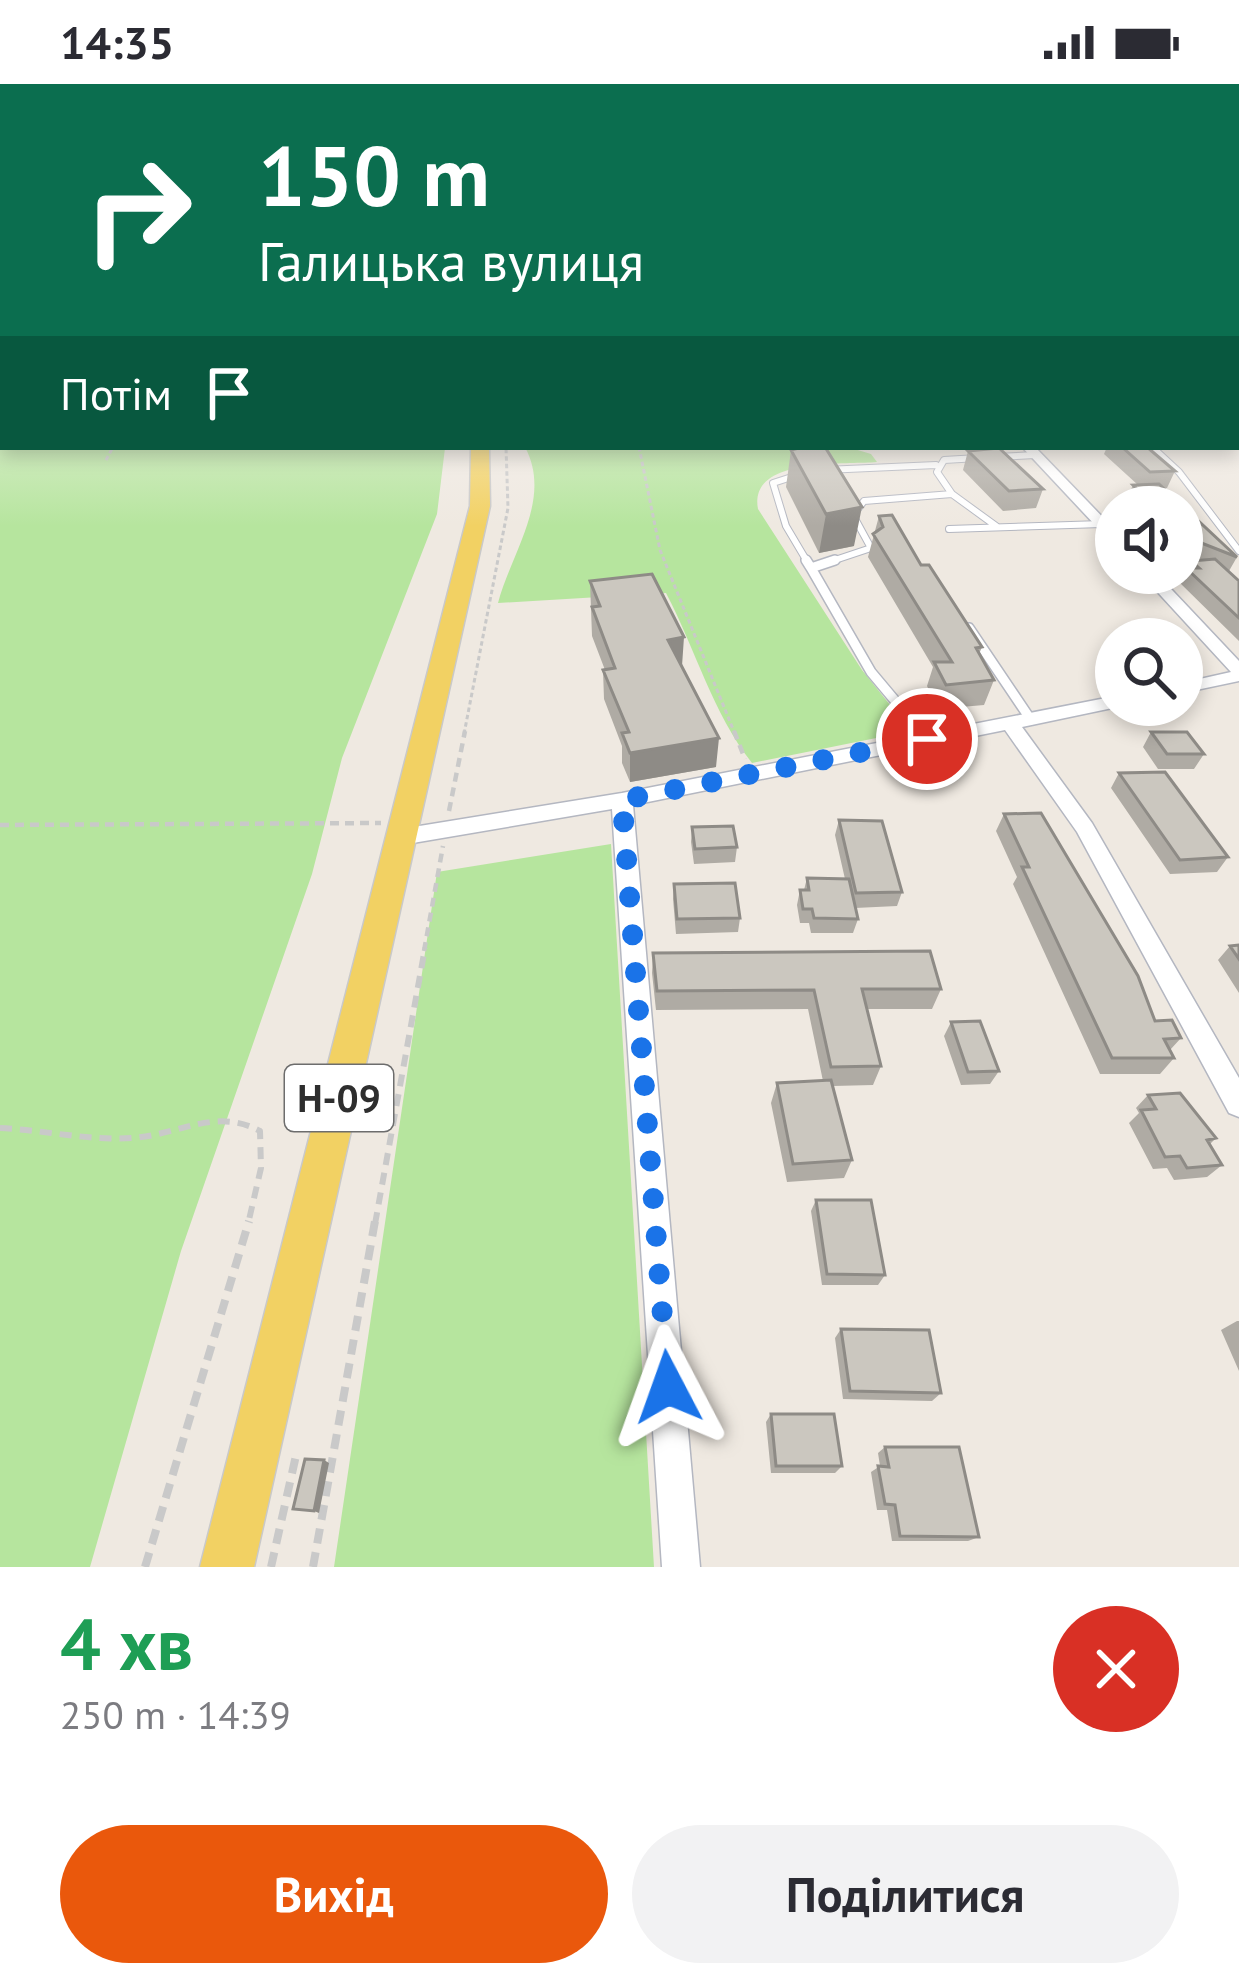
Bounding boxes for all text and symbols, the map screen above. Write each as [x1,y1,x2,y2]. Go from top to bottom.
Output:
text: 14:35 [60,13,174,71]
text: 150 m [258,120,490,229]
icon: right [60,132,216,288]
text: Галицька вулиця [258,226,644,296]
icon: arrive [196,360,262,426]
text: Потім [60,364,172,422]
map controls [1095,486,1203,726]
button: sound [1095,486,1203,594]
button: search [1095,618,1203,726]
pin [876,688,978,790]
icon: arrive [894,706,960,772]
road number: Н-09 [285,1065,393,1131]
position arrow [605,1324,731,1450]
text: 4 хв [60,1597,193,1690]
button: close [1053,1606,1179,1732]
text: 250 m · 14:39 [60,1689,291,1740]
button: Вихід [60,1825,608,1963]
button: Поділитися [632,1825,1179,1963]

